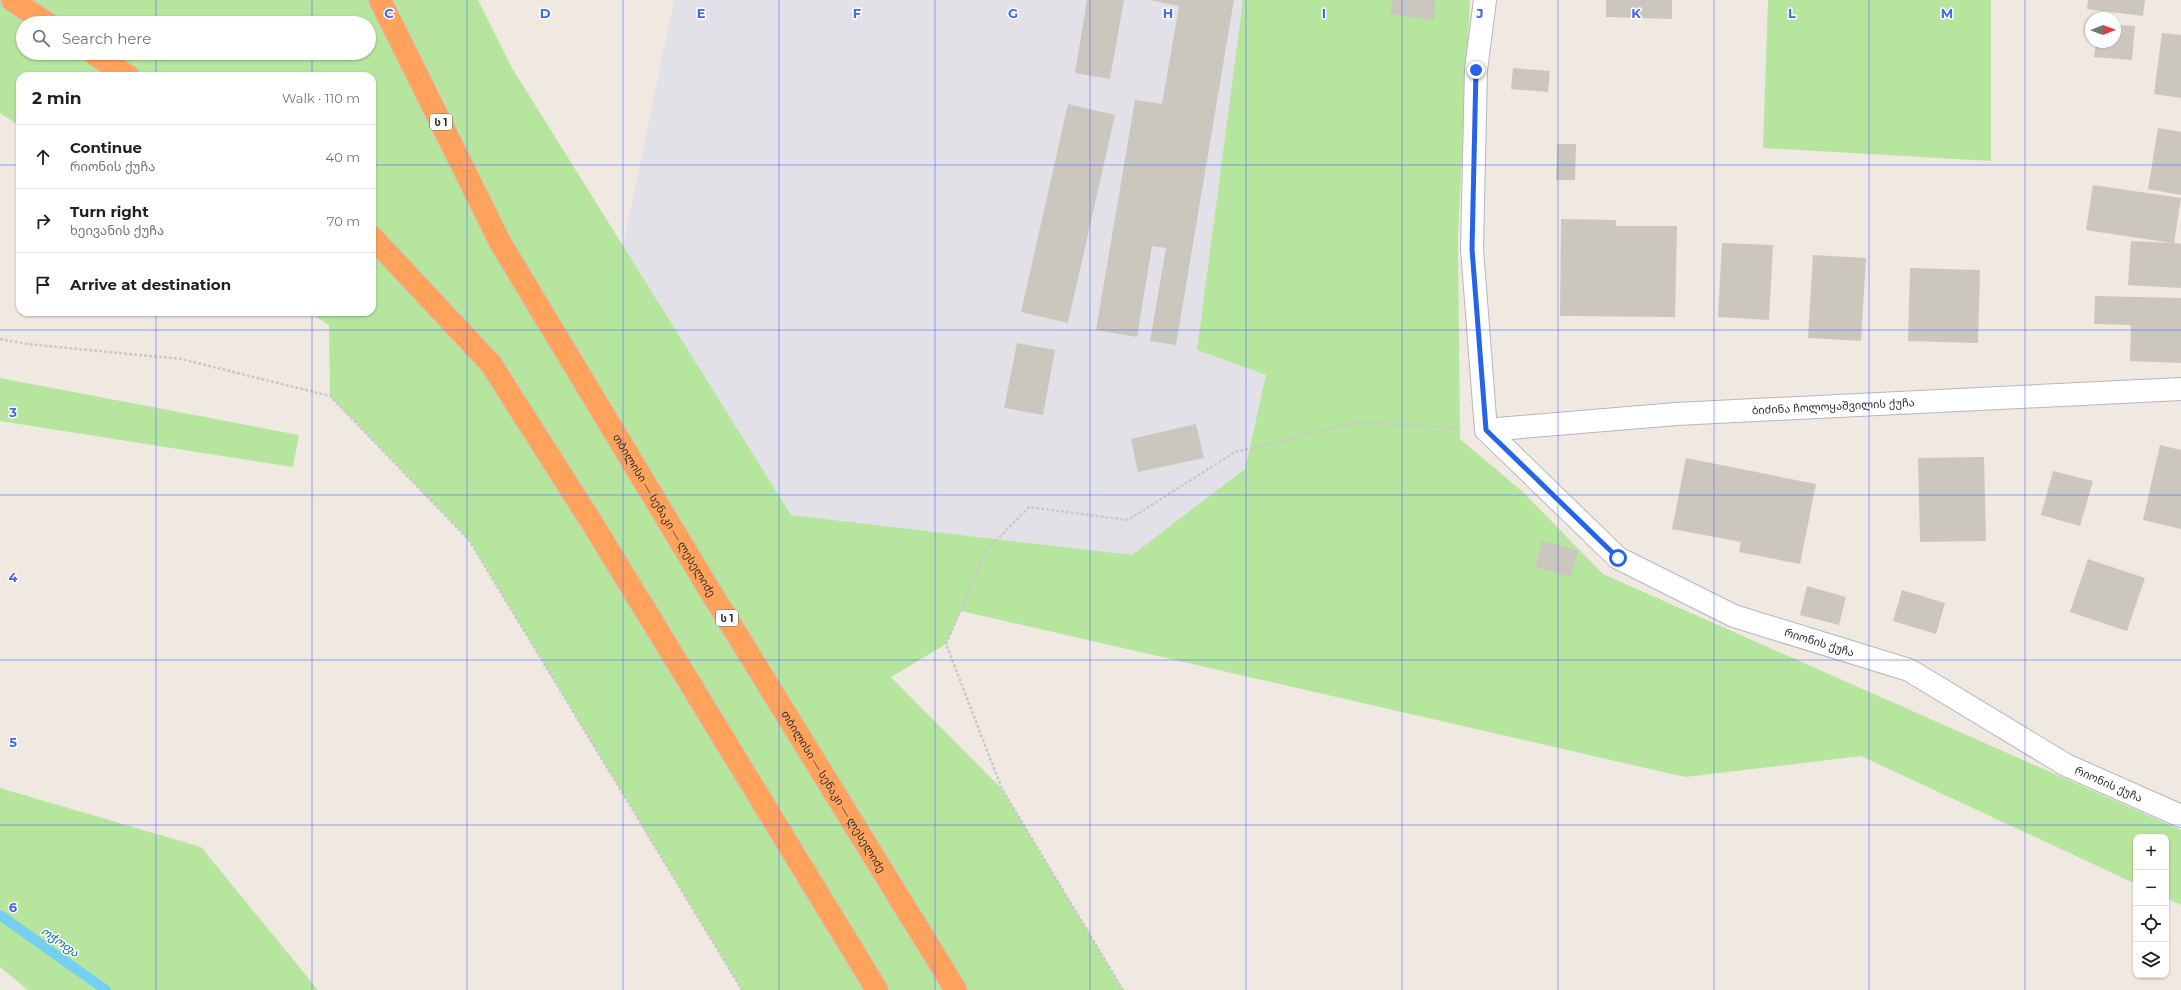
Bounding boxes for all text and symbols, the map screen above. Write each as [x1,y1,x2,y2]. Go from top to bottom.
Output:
text: C [384,5,394,21]
text: D [540,5,551,21]
text: E [697,5,706,21]
text: F [853,5,861,21]
text: G [1008,5,1018,21]
text: H [1163,5,1173,21]
text: I [1322,5,1326,21]
text: J [1475,5,1484,21]
text: K [1631,5,1641,21]
text: L [1788,5,1796,21]
text: M [1941,5,1953,21]
north arrow [2085,12,2121,48]
search box [16,16,376,60]
icon: search [30,27,52,49]
text: Search here [62,29,151,48]
route end [1467,61,1485,79]
text: 2 min [32,88,82,108]
text: Walk · 110 m [282,90,360,106]
road number: ს 1 [430,114,452,130]
text: Continue [70,138,142,157]
icon: ahead [32,146,54,168]
text: 40 m [326,149,360,165]
text: რიონის ქუჩა [70,158,155,174]
text: Turn right [70,202,149,221]
icon: right [32,210,54,232]
text: 70 m [327,213,360,229]
text: ხეივანის ქუჩა [70,222,164,238]
icon: arrive [32,274,54,296]
text: Arrive at destination [70,275,231,294]
street label: ბიძინა ჩოლოყაშვილის ქუჩა [1751,395,1915,417]
text: 3 [8,404,17,420]
street label: თბილისი — სენაკი — ლესელიძე [610,431,719,599]
route start [1609,549,1627,567]
text: 4 [9,569,18,585]
road number: ს 1 [716,610,738,626]
street label: რიონის ქუჩა [1783,625,1856,660]
street label: თბილისი — სენაკი — ლესელიძე [778,708,889,875]
text: 5 [9,734,17,750]
street label: რიონის ქუჩა [2073,763,2145,805]
map controls [2133,834,2169,978]
button: + [2133,834,2169,870]
button: − [2133,870,2169,906]
text: 6 [9,899,18,915]
button: locate [2133,906,2169,942]
water label: ოჭოფა [38,923,82,960]
button: layers [2133,942,2169,978]

